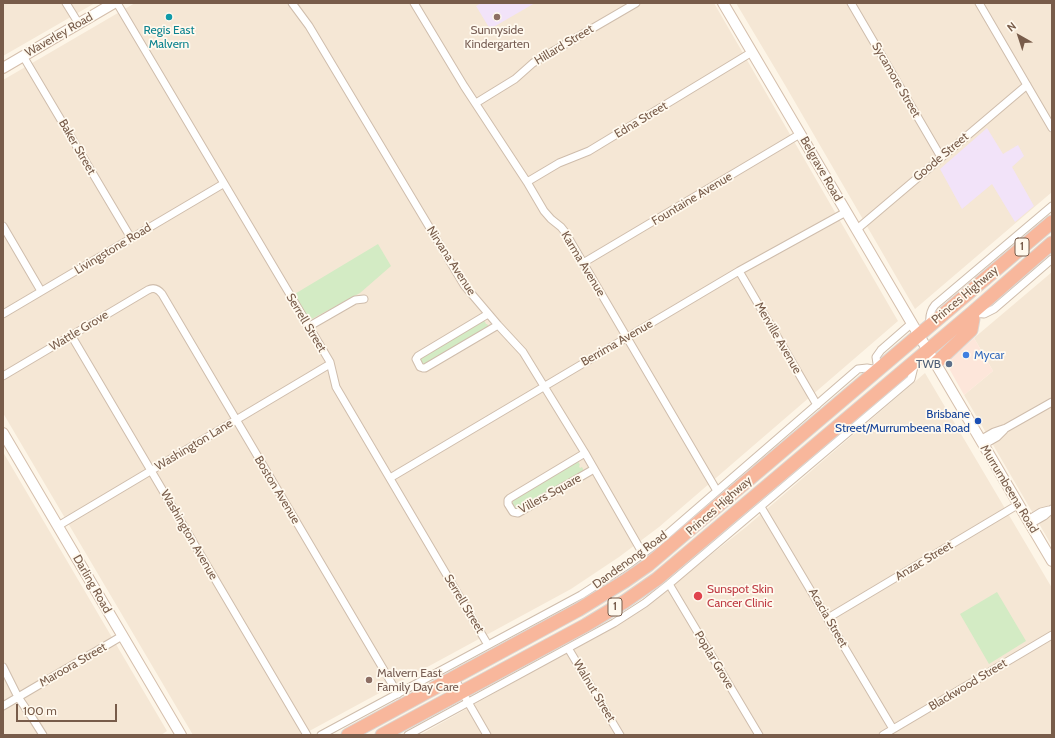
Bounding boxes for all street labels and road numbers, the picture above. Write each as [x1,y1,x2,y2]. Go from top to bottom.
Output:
street label: Waverley Road [23,10,95,60]
street label: Hillard Street [532,22,596,68]
street label: Sycamore Street [869,40,923,120]
street label: Edna Street [612,99,670,141]
street label: Baker Street [55,117,99,177]
street label: Goode Street [910,130,972,184]
street label: Belgrave Road [797,134,845,204]
street label: Fountaine Avenue [649,169,735,229]
street label: Livingstone Road [72,220,154,278]
street label: Nirvana Avenue [423,224,479,298]
street label: Karma Avenue [558,229,608,299]
road number: 1 [1015,238,1029,256]
street label: Princes Highway [929,263,1001,327]
street label: Serrell Street [283,291,329,355]
street label: Merville Avenue [752,300,804,376]
street label: Wattle Grove [47,308,111,354]
street label: Berrima Avenue [579,317,655,369]
street label: Washington Lane [153,416,235,474]
street label: Murrumbeena Road [977,442,1041,536]
street label: Boston Avenue [251,453,303,527]
street label: Villers Square [516,471,584,517]
street label: Princes Highway [683,473,755,539]
street label: Washington Avenue [157,487,221,583]
street label: Dandenong Road [590,528,670,592]
street label: Anzac Street [893,538,955,584]
street label: Darling Road [70,552,114,616]
street label: Serrell Street [441,572,487,636]
street label: Acacia Street [805,586,851,650]
road number: 1 [608,598,622,616]
street label: Poplar Grove [691,628,737,692]
street label: Maroora Street [37,640,109,690]
street label: Blackwood Street [926,656,1010,714]
street label: Walnut Street [570,657,618,725]

